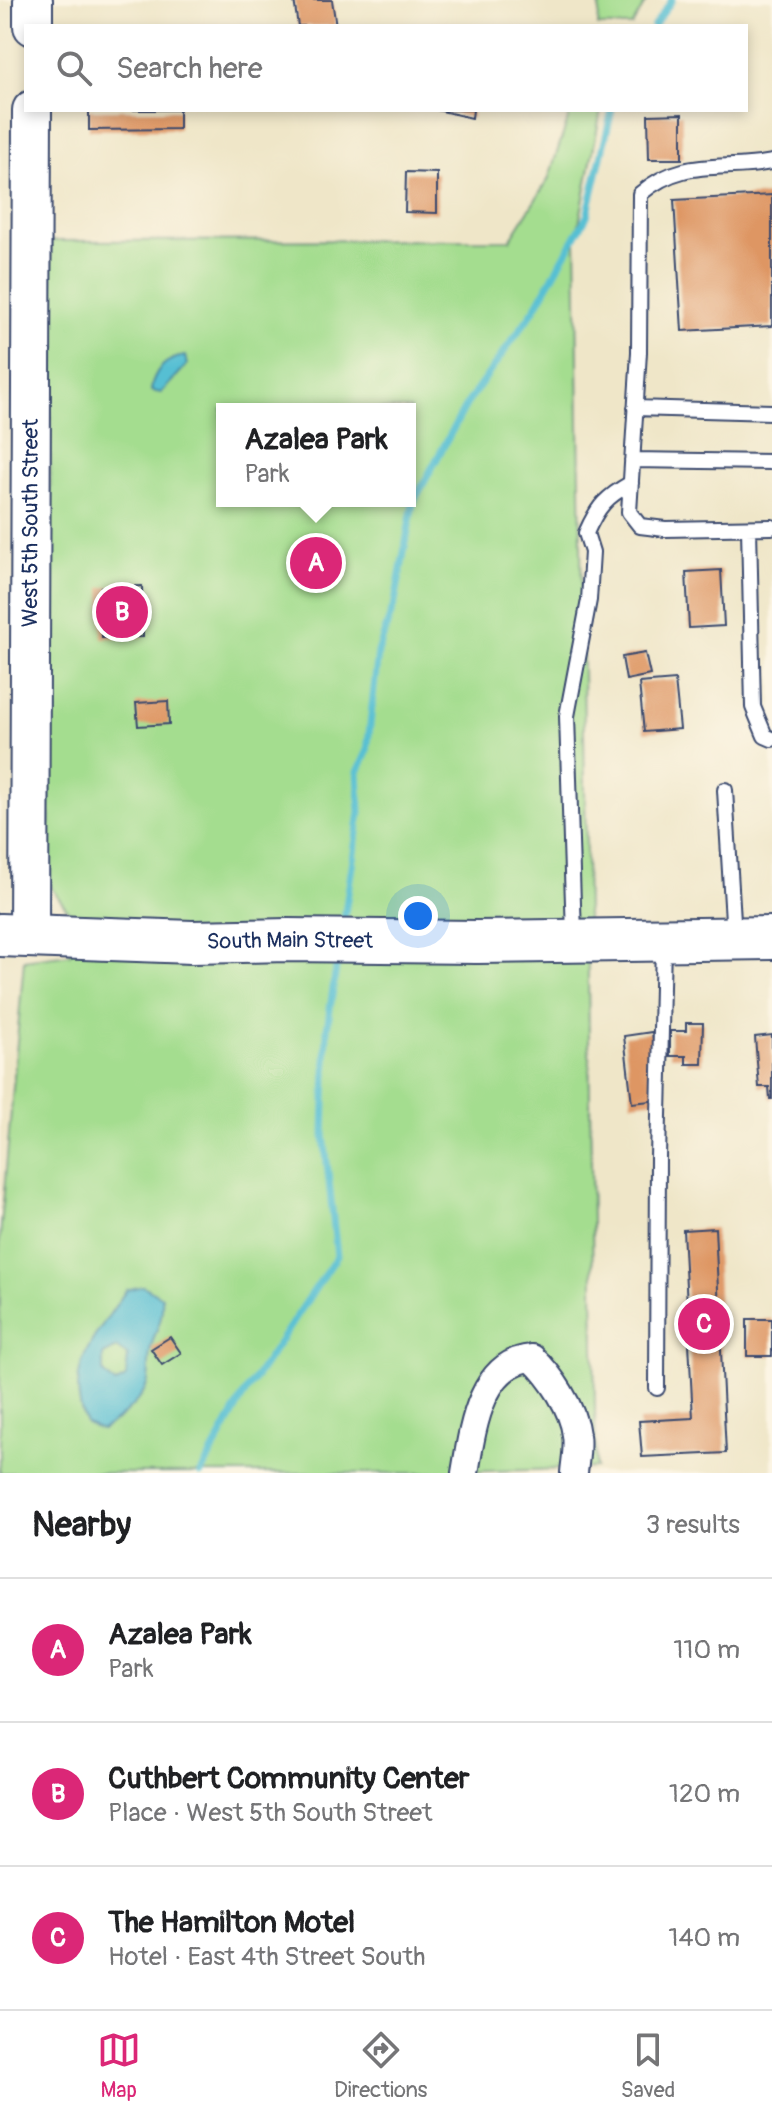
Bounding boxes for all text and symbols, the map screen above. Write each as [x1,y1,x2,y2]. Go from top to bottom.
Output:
search box [24,24,748,112]
icon: search [52,46,96,90]
text: Search here [116,50,263,87]
popup [216,403,416,507]
street label: West 5th South Street [16,419,45,627]
text: Azalea Park [244,421,388,458]
text: Park [244,458,290,490]
pin: A [290,533,342,593]
pin: B [96,582,148,642]
your location [398,896,438,936]
street label: South Main Street [206,926,373,956]
pin: C [678,1294,730,1354]
text: Nearby [32,1504,131,1547]
text: 3 results [646,1509,740,1541]
text: Azalea Park [108,1616,252,1653]
text: A [50,1634,66,1666]
text: 110 m [673,1634,740,1666]
text: Park [108,1653,154,1685]
text: Cuthbert Community Center [108,1760,469,1797]
text: B [51,1778,65,1810]
text: 120 m [669,1778,740,1810]
text: Place · West 5th South Street [108,1797,433,1829]
text: The Hamilton Motel [108,1904,355,1941]
text: C [50,1922,66,1954]
text: 140 m [668,1922,740,1954]
text: Hotel · East 4th Street South [108,1941,425,1973]
tab: Map [97,2028,141,2104]
tab: Directions [334,2028,427,2104]
tab: Saved [621,2028,675,2104]

